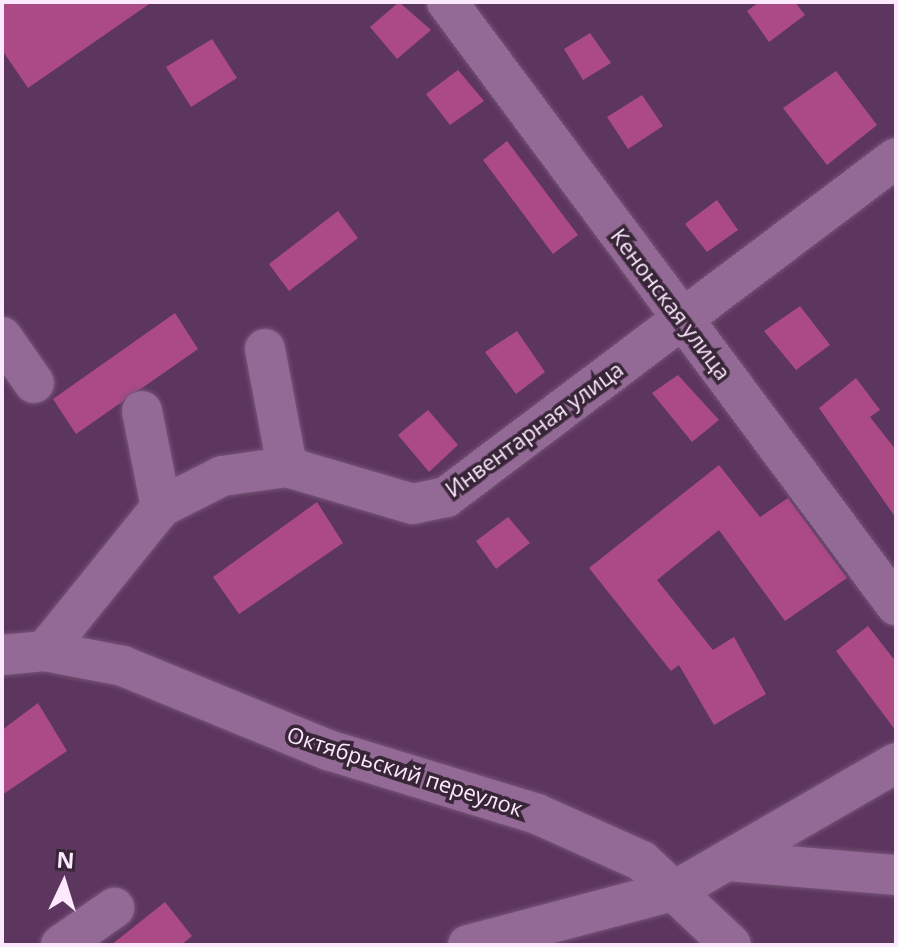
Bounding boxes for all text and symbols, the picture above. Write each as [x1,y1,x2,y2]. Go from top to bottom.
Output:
street label: Кенонская улица [606,223,736,385]
street label: Инвентарная улица [440,356,628,502]
street label: Октябрьский переулок [284,720,526,822]
north arrow [24,843,104,923]
text: N [56,843,76,875]

